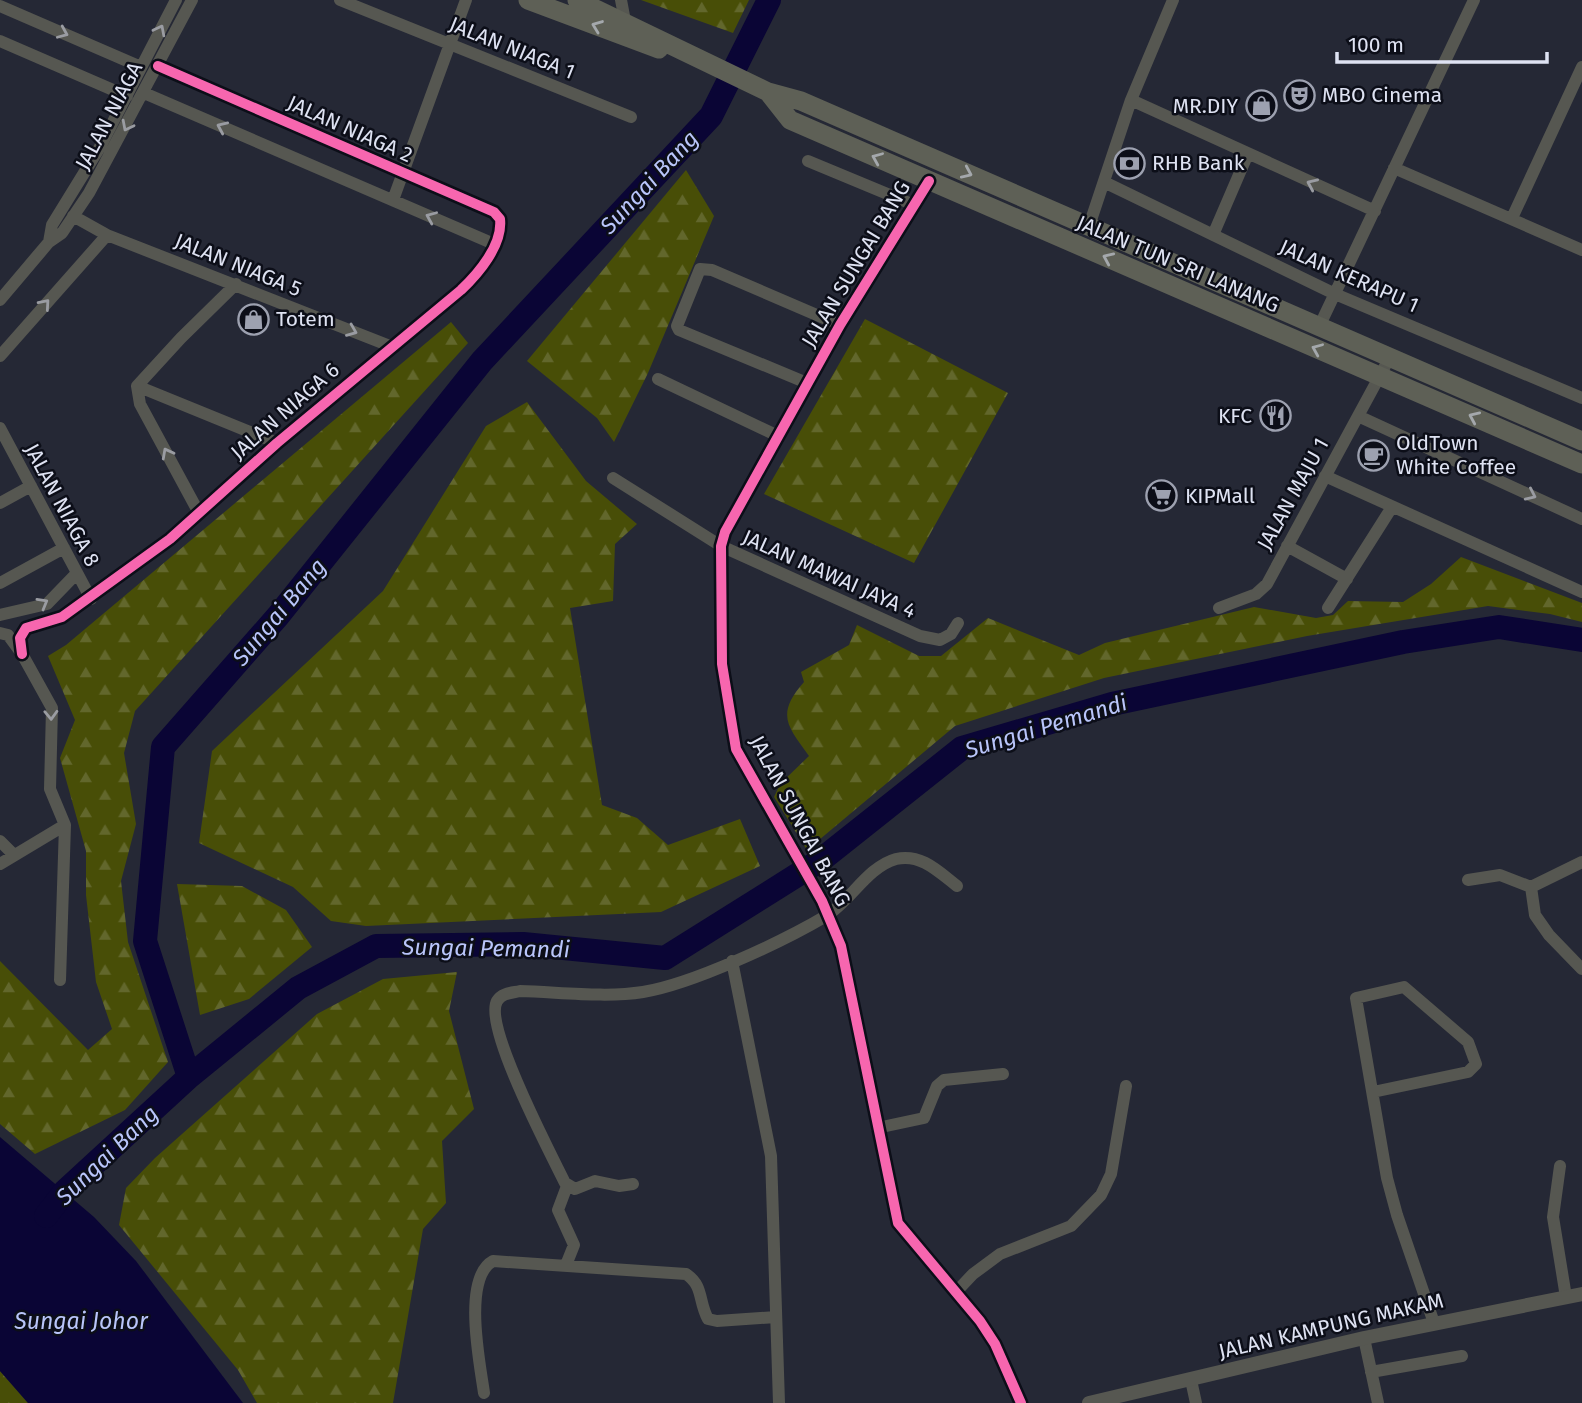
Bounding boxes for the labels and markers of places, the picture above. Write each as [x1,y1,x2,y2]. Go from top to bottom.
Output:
theatre icon: MBO Cinema [1282,78,1316,112]
place label: MBO Cinema [1322,82,1442,108]
shop icon: MR.DIY [1244,89,1278,123]
place label: MR.DIY [1173,93,1238,119]
bank icon: RHB Bank [1112,146,1146,180]
place label: RHB Bank [1152,150,1245,176]
shop icon: Totem [236,302,270,336]
place label: Totem [276,306,335,332]
restaurant icon: KFC [1258,399,1292,433]
place label: KFC [1218,403,1252,429]
place label: OldTown White Coffee [1396,430,1516,480]
cafe icon: OldTown White Coffee [1356,438,1390,472]
supermarket icon: KIPMall [1145,479,1179,513]
place label: KIPMall [1185,483,1255,509]

